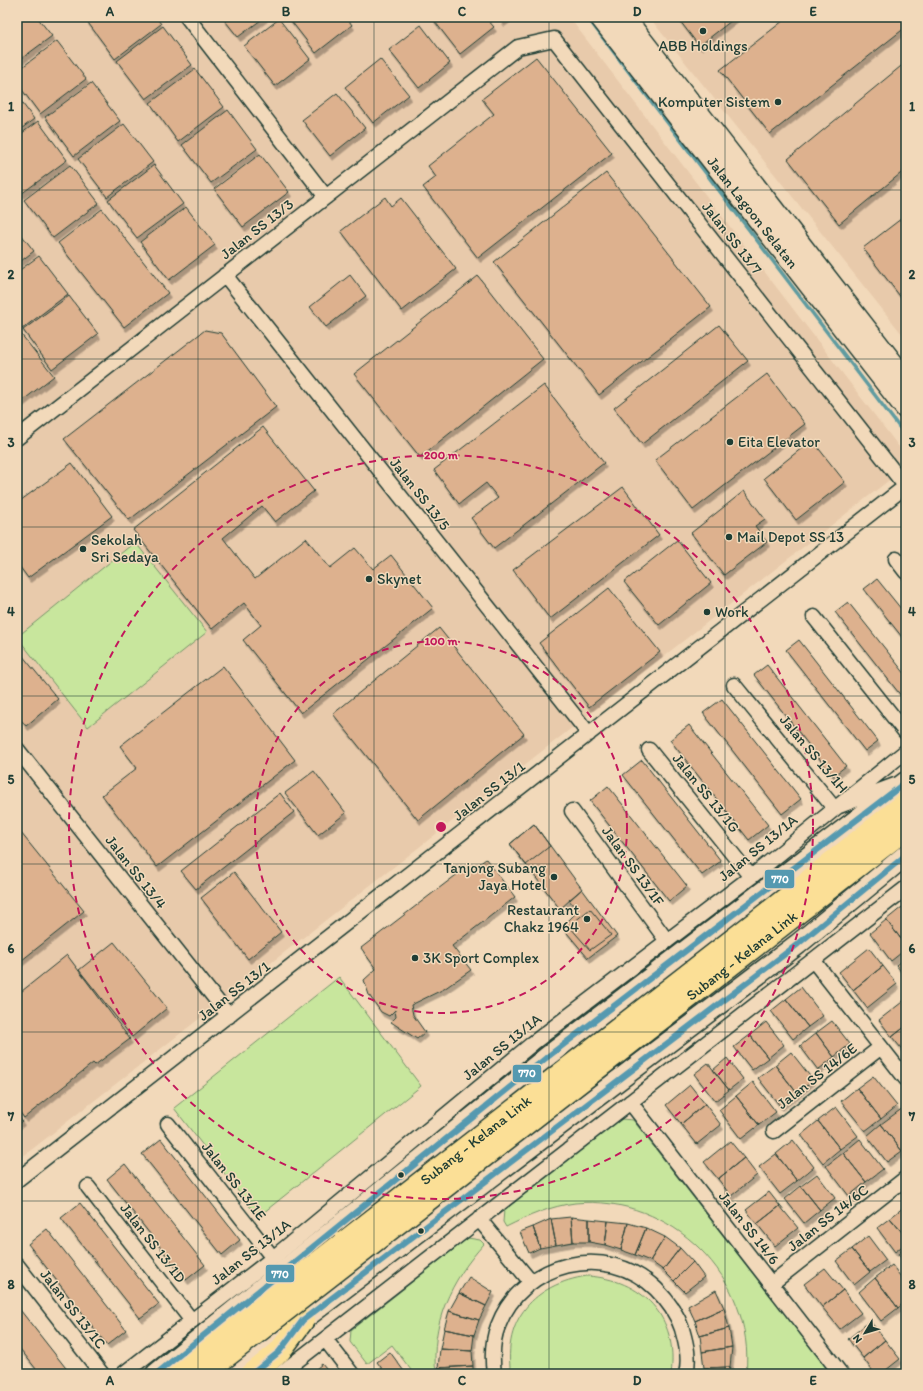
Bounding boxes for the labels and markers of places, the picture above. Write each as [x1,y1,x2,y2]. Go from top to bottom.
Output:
marker: ABB Holdings [698,26,708,36]
place label: ABB Holdings [658,37,748,55]
place label: Komputer Sistem [658,93,770,111]
marker: Komputer Sistem [773,97,783,107]
place label: Eita Elevator [738,433,820,451]
marker: Eita Elevator [725,437,735,447]
place label: Mail Depot SS 13 [737,528,844,546]
place label: Sekolah Sri Sedaya [91,531,159,566]
marker: Mail Depot SS 13 [724,532,734,542]
marker: Sekolah Sri Sedaya [78,544,88,554]
place label: Skynet [377,570,422,588]
marker: Skynet [364,574,374,584]
place label: Work [715,603,749,621]
marker: Work [702,607,712,617]
centre of rings [434,820,448,834]
place label: Tanjong Subang Jaya Hotel [443,859,547,894]
marker: Tanjong Subang Jaya Hotel [549,872,559,882]
place label: Restaurant Chakz 1964 [504,901,579,936]
marker: Restaurant Chakz 1964 [582,914,592,924]
place label: 3K Sport Complex [423,949,540,967]
marker: 3K Sport Complex [410,953,420,963]
unlabelled marker [396,1170,406,1180]
unlabelled marker [416,1226,426,1236]

